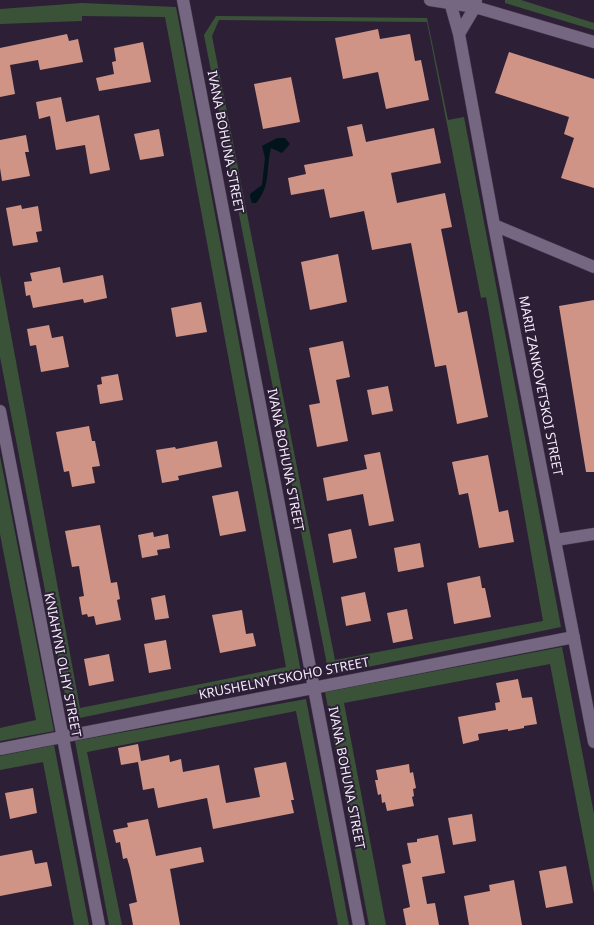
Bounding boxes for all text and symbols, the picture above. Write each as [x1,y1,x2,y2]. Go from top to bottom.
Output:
street label: IVANA BOHUNA STREET [204,69,246,215]
street label: MARII ZANKOVETSKOI STREET [515,295,565,477]
street label: IVANA BOHUNA STREET [264,387,306,533]
street label: KNIAHYNI OLHY STREET [40,591,84,739]
street label: KRUSHELNYTSKOHO STREET [197,655,371,703]
street label: IVANA BOHUNA STREET [325,705,367,851]

